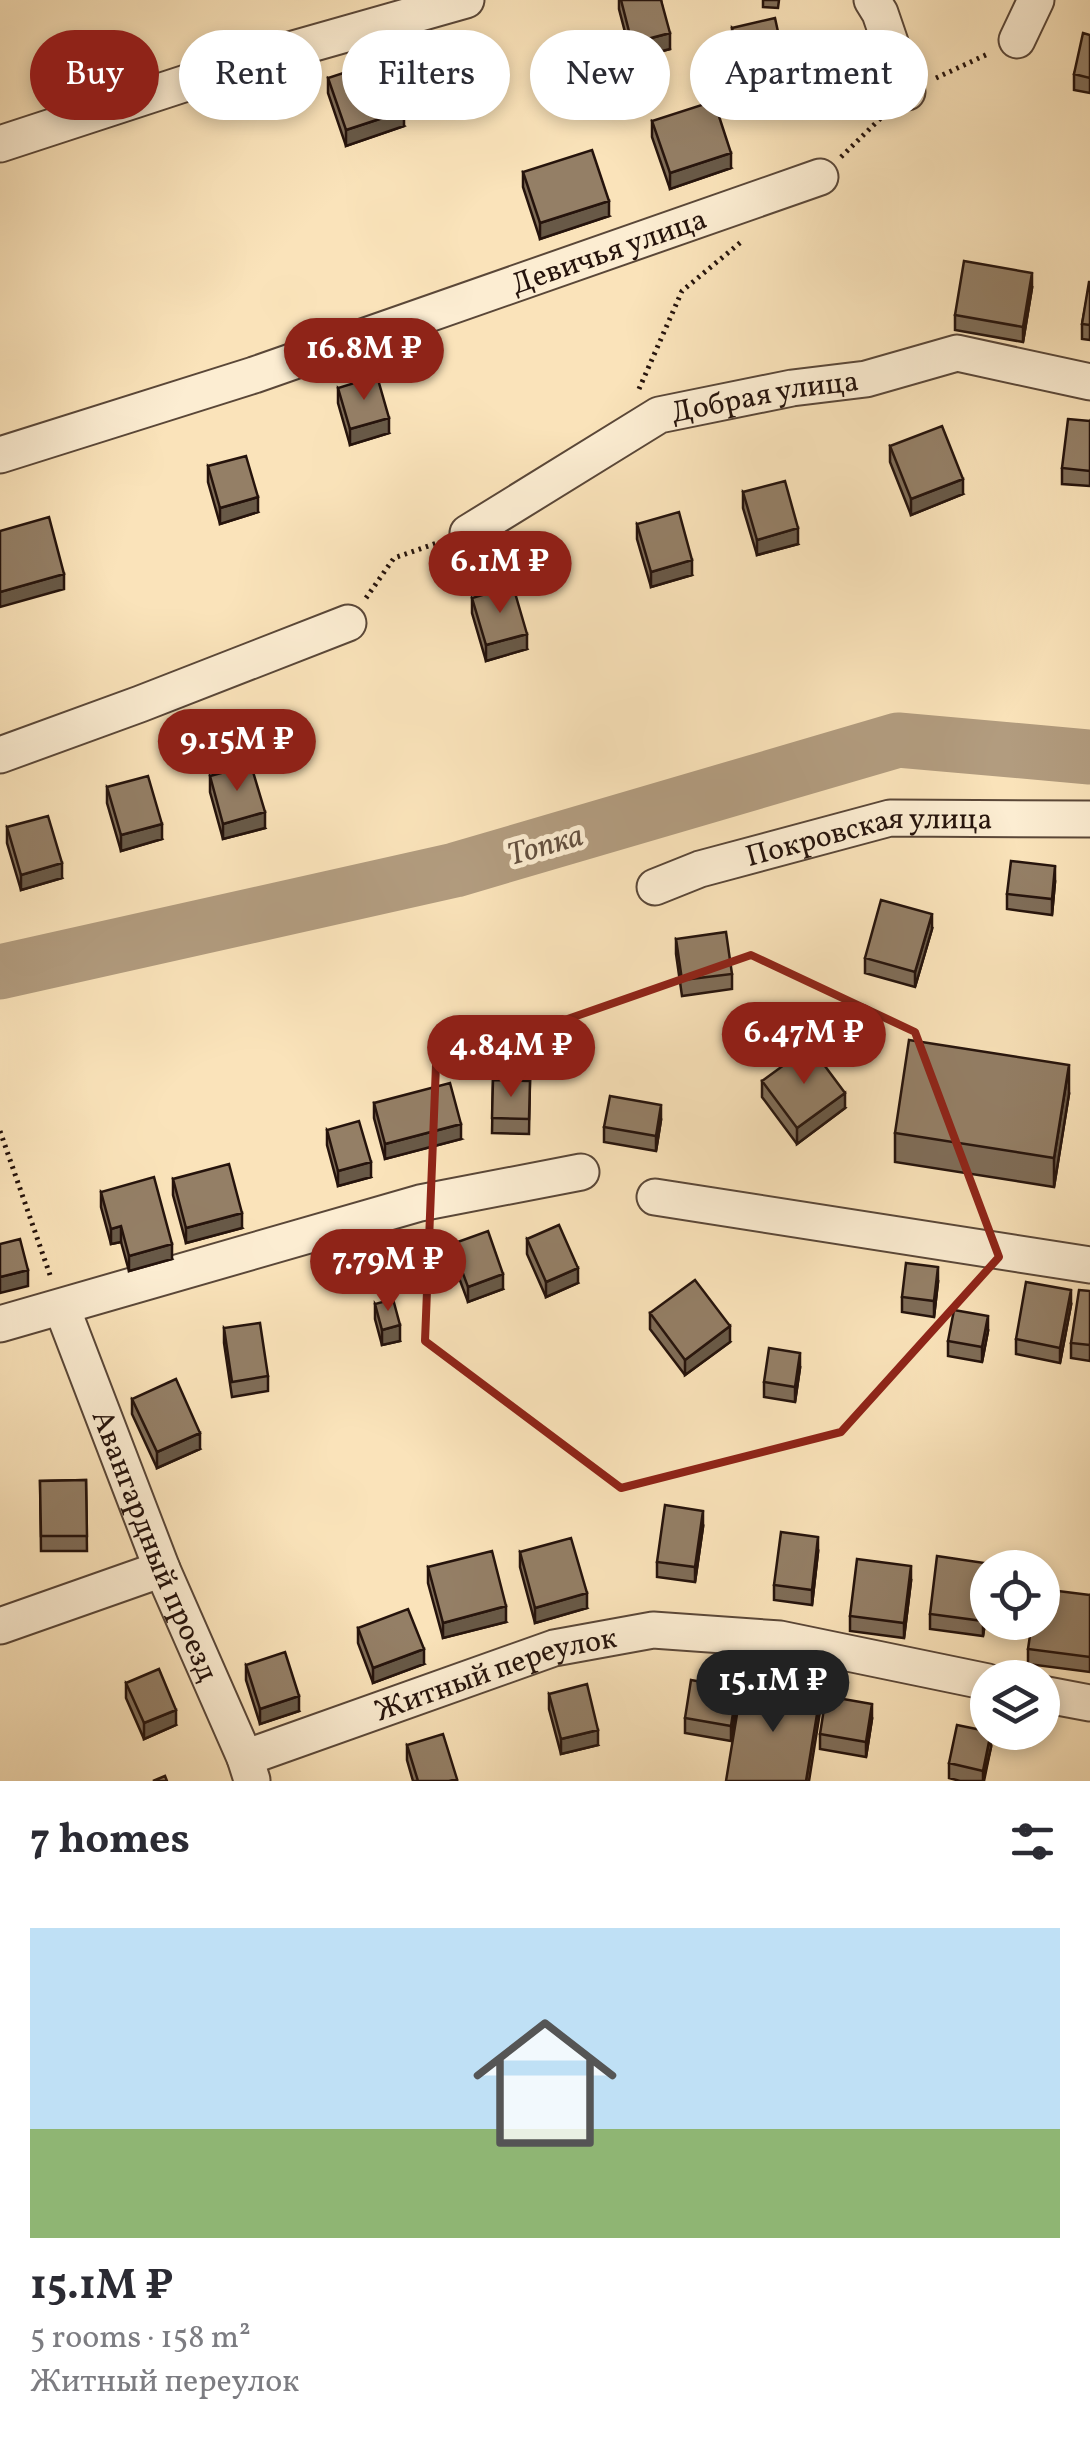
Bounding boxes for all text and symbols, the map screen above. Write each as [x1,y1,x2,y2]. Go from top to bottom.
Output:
chip: Buy [30,30,159,120]
chip: Rent [179,30,322,120]
chip: Filters [342,30,510,120]
chip: New [530,30,670,120]
chip: Apartment [690,30,928,120]
street label: Девичья улица [506,199,713,307]
pin: 16.8M ₽ [272,318,456,403]
text: 16.8M ₽ [306,328,422,372]
street label: Добрая улица [667,361,861,435]
pin: 6.1M ₽ [419,531,581,616]
text: 6.1M ₽ [451,541,549,585]
pin: 9.15M ₽ [145,709,329,794]
text: 9.15M ₽ [180,719,294,763]
street label: Покровская улица [741,799,993,879]
water label: Топка [503,815,589,879]
pin: 6.47M ₽ [712,1002,896,1087]
text: 6.47M ₽ [744,1012,864,1056]
pin: 4.84M ₽ [419,1015,603,1100]
text: 4.84M ₽ [449,1025,573,1069]
pin: 7.79M ₽ [296,1229,480,1314]
text: 7.79M ₽ [332,1239,444,1283]
street label: Авангардный проезд [80,1404,228,1688]
map controls [970,1550,1060,1750]
button: locate [970,1550,1060,1640]
street label: Житный переулок [369,1618,620,1733]
pin: 15.1M ₽ [681,1650,865,1735]
text: 15.1M ₽ [718,1660,828,1704]
button: layers [970,1660,1060,1750]
text: 7 homes [30,1812,190,1871]
icon: filters [1005,1814,1060,1869]
icon: home [455,1993,635,2173]
text: 15.1M ₽ [30,2258,174,2317]
text: 5 rooms · 158 m² [30,2317,251,2361]
text: Житный переулок [30,2361,299,2405]

